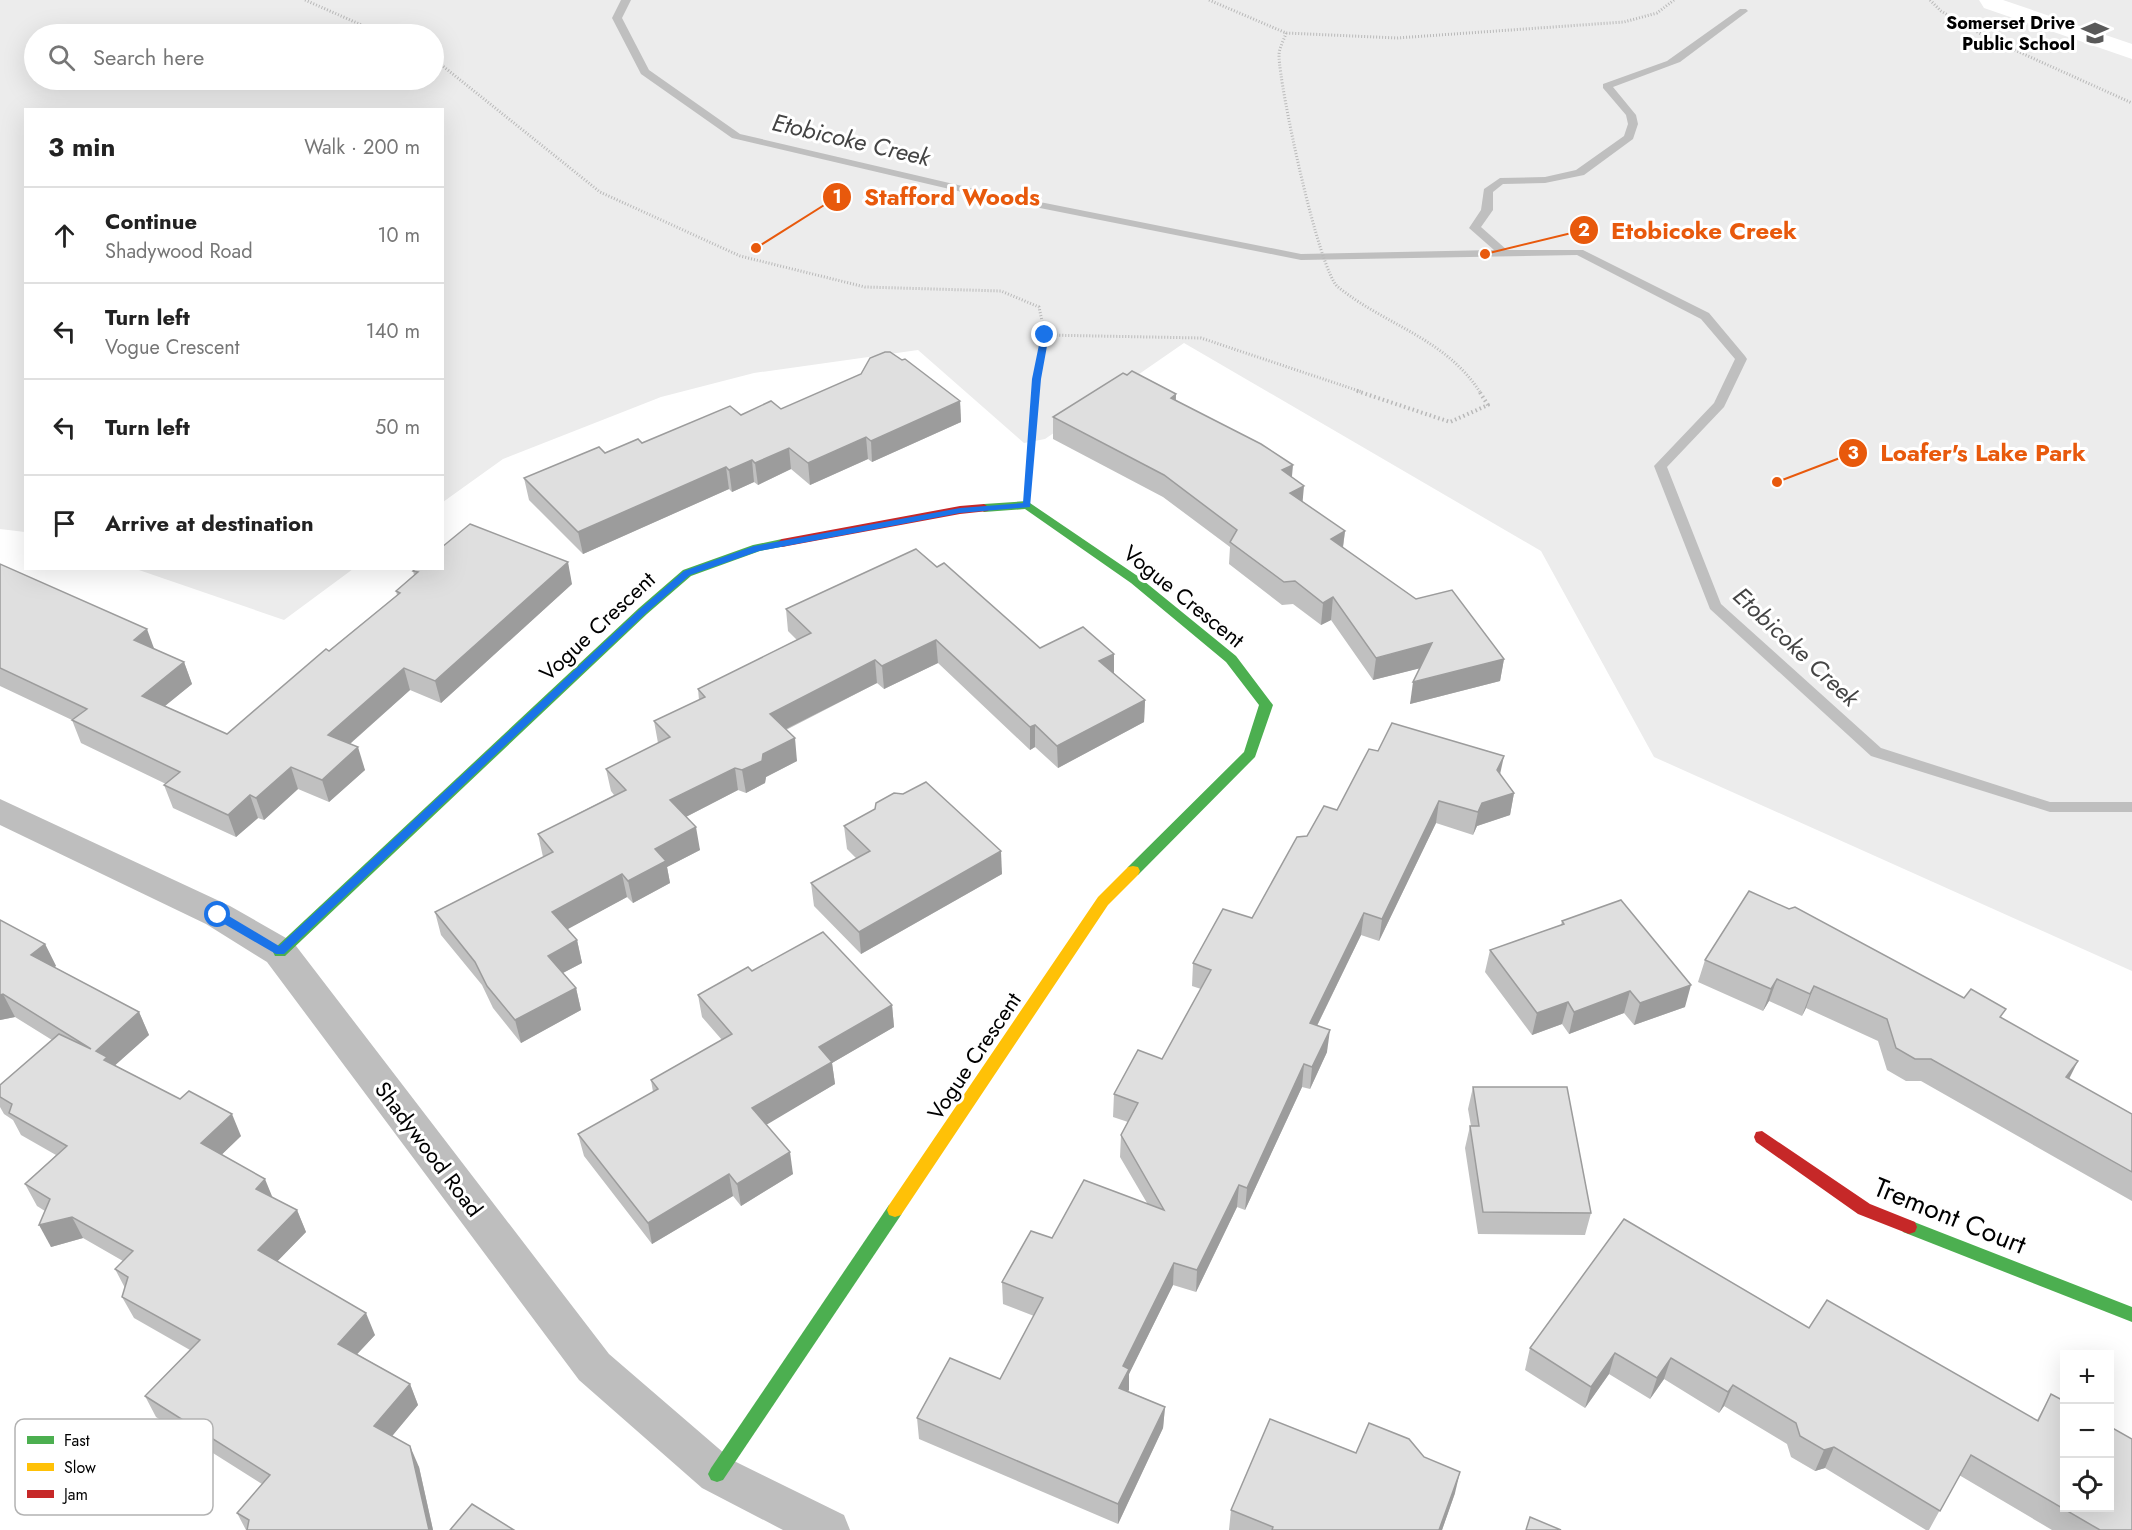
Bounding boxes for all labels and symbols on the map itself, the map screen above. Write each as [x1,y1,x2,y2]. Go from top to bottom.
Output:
place label: Somerset Drive Public School [1946,10,2075,57]
school or university icon: Somerset Drive Public School [2080,18,2110,48]
water label: Etobicoke Creek [769,104,935,175]
callout: Stafford Woods [822,176,1052,218]
text: Stafford Woods [864,179,1040,214]
text: 1 [832,184,842,210]
callout: Etobicoke Creek [1569,209,1809,251]
text: Etobicoke Creek [1611,213,1797,248]
text: 2 [1578,217,1590,243]
route end [1031,321,1057,347]
callout: Loafer's Lake Park [1838,432,2098,474]
text: Loafer's Lake Park [1880,435,2086,470]
text: 3 [1847,440,1859,466]
street label: Vogue Crescent [1116,537,1252,655]
street label: Vogue Crescent [532,563,663,688]
water label: Etobicoke Creek [1725,579,1869,716]
route start [204,901,230,927]
street label: Vogue Crescent [919,985,1029,1126]
street label: Shadywood Road [367,1075,491,1223]
street label: Tremont Court [1868,1167,2033,1264]
legend [15,1419,213,1515]
text: Fast [64,1429,90,1452]
text: Slow [64,1456,96,1479]
text: Jam [62,1483,88,1506]

